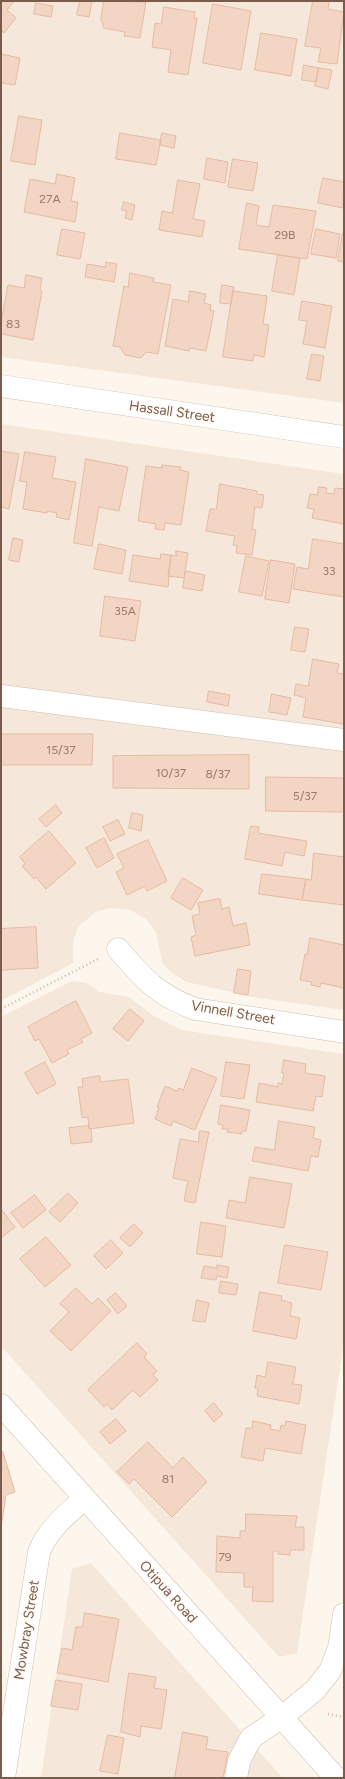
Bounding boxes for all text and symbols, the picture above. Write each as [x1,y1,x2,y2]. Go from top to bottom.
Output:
house number: 27A [39,192,61,206]
house number: 29B [275,228,295,242]
house number: 83 [6,317,20,331]
street label: Hassall Street [128,398,216,426]
house number: 33 [322,564,336,578]
house number: 35A [114,604,136,618]
house number: 15/37 [46,743,76,757]
house number: 10/37 [156,766,186,780]
house number: 8/37 [205,767,231,781]
house number: 5/37 [293,789,317,803]
street label: Vinnell Street [190,997,276,1029]
house number: 81 [162,1472,174,1486]
house number: 79 [218,1550,232,1564]
street label: Otipua Road [136,1557,200,1627]
street label: Mowbray Street [11,1579,43,1681]

